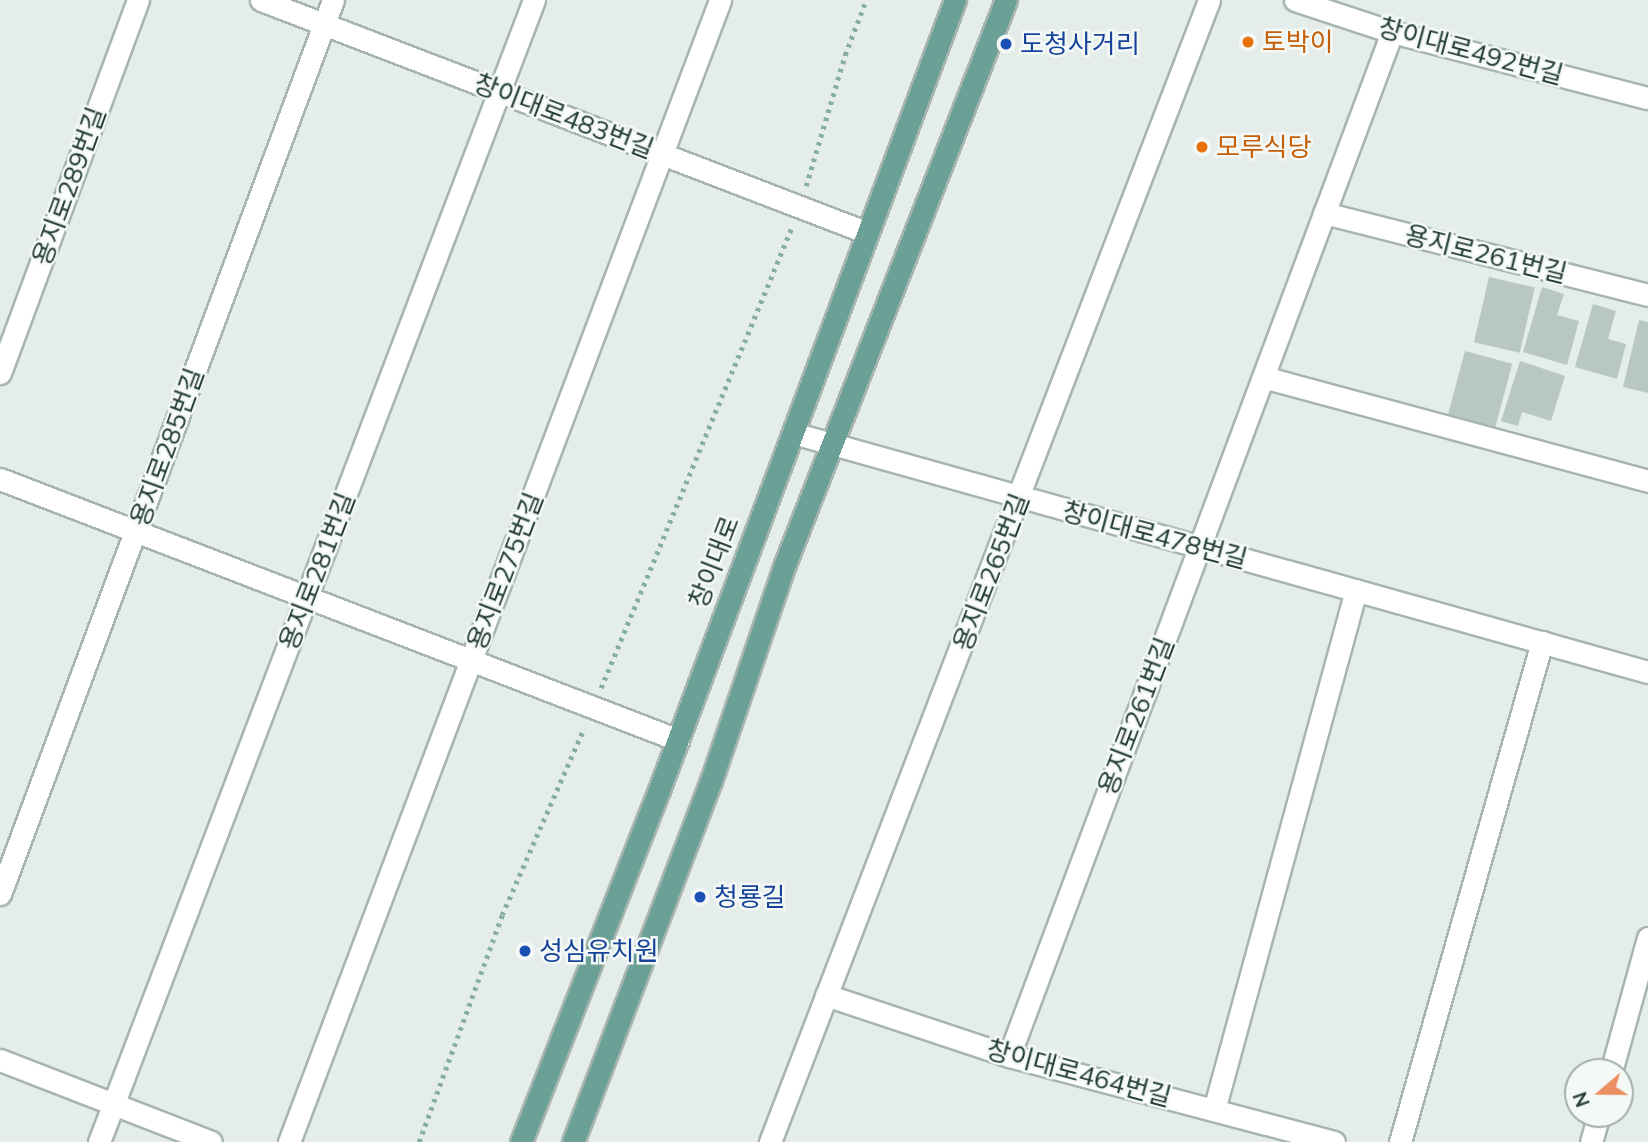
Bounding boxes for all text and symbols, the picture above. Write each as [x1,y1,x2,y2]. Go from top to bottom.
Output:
street label: 창이대로492번길 [1375,11,1567,91]
place label: 토박이 [1262,26,1334,58]
place label: 도청사거리 [1020,28,1140,60]
marker: 토박이 [1240,34,1256,50]
marker: 도청사거리 [998,36,1014,52]
street label: 창이대로483번길 [470,67,658,165]
street label: 용지로289번길 [26,102,112,270]
place label: 모루식당 [1216,131,1312,163]
marker: 모루식당 [1194,139,1210,155]
street label: 용지로261번길 [1401,219,1571,289]
street label: 용지로285번길 [124,363,210,531]
street label: 용지로281번길 [273,488,361,654]
street label: 용지로275번길 [461,488,549,654]
street label: 용지로265번길 [947,489,1035,655]
street label: 창이대로478번길 [1059,495,1251,575]
street label: 창이대로 [682,512,746,612]
street label: 용지로261번길 [1092,633,1180,799]
place label: 청룡길 [714,881,786,913]
marker: 청룡길 [692,889,708,905]
place label: 성심유치원 [539,935,659,967]
marker: 성심유치원 [517,943,533,959]
street label: 창이대로464번길 [983,1033,1175,1113]
north arrow [1564,1058,1634,1128]
text: N [1567,1089,1595,1110]

